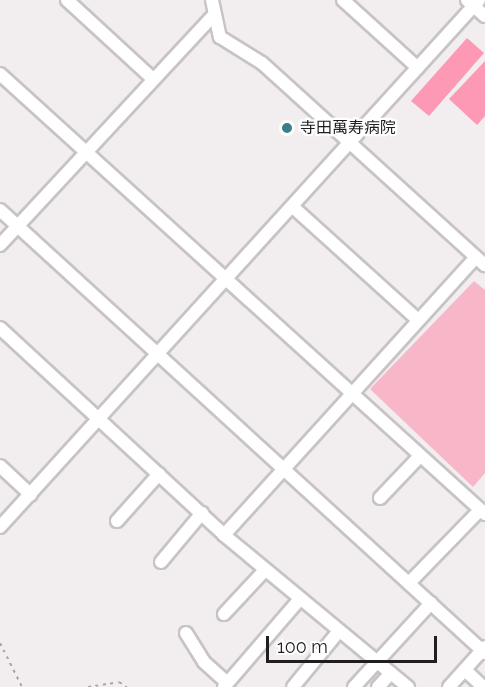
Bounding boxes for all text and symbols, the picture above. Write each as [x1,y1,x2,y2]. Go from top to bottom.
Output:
place label: 寺田萬寿病院 [300,118,396,138]
marker: 寺田萬寿病院 [278,119,296,137]
scale bar [269,624,440,662]
text: 100 m [277,636,328,657]

